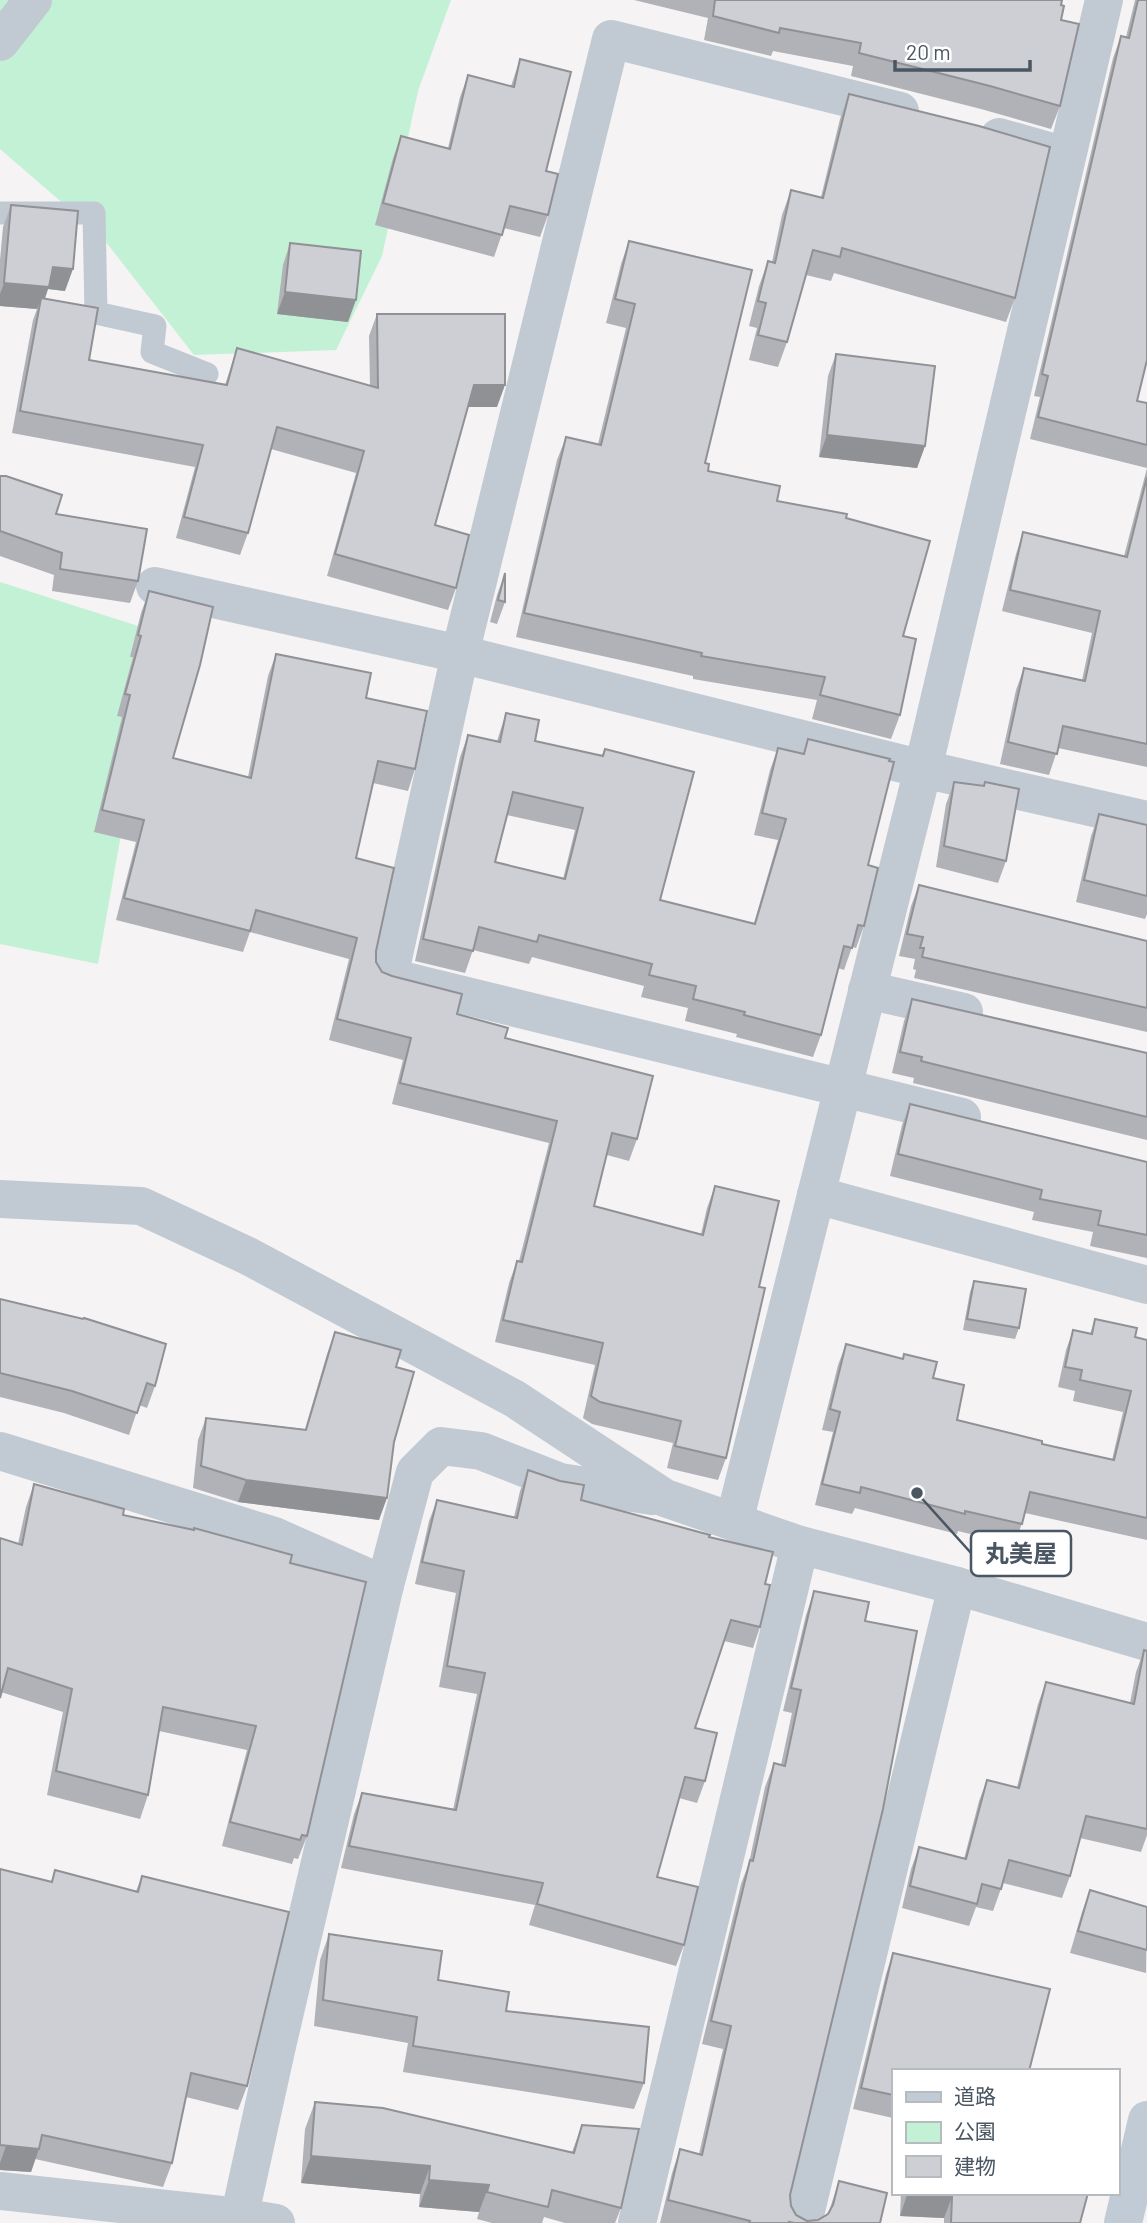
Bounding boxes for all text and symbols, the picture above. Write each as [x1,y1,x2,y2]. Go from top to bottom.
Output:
scale bar [895,28,1030,72]
text: 20 m [906,39,951,64]
callout: 丸美屋 [971,1531,1071,1576]
text: 丸美屋 [985,1538,1057,1567]
legend [892,2069,1119,2195]
text: 道路 [954,2083,996,2108]
text: 公園 [954,2118,996,2143]
text: 建物 [954,2153,996,2178]

